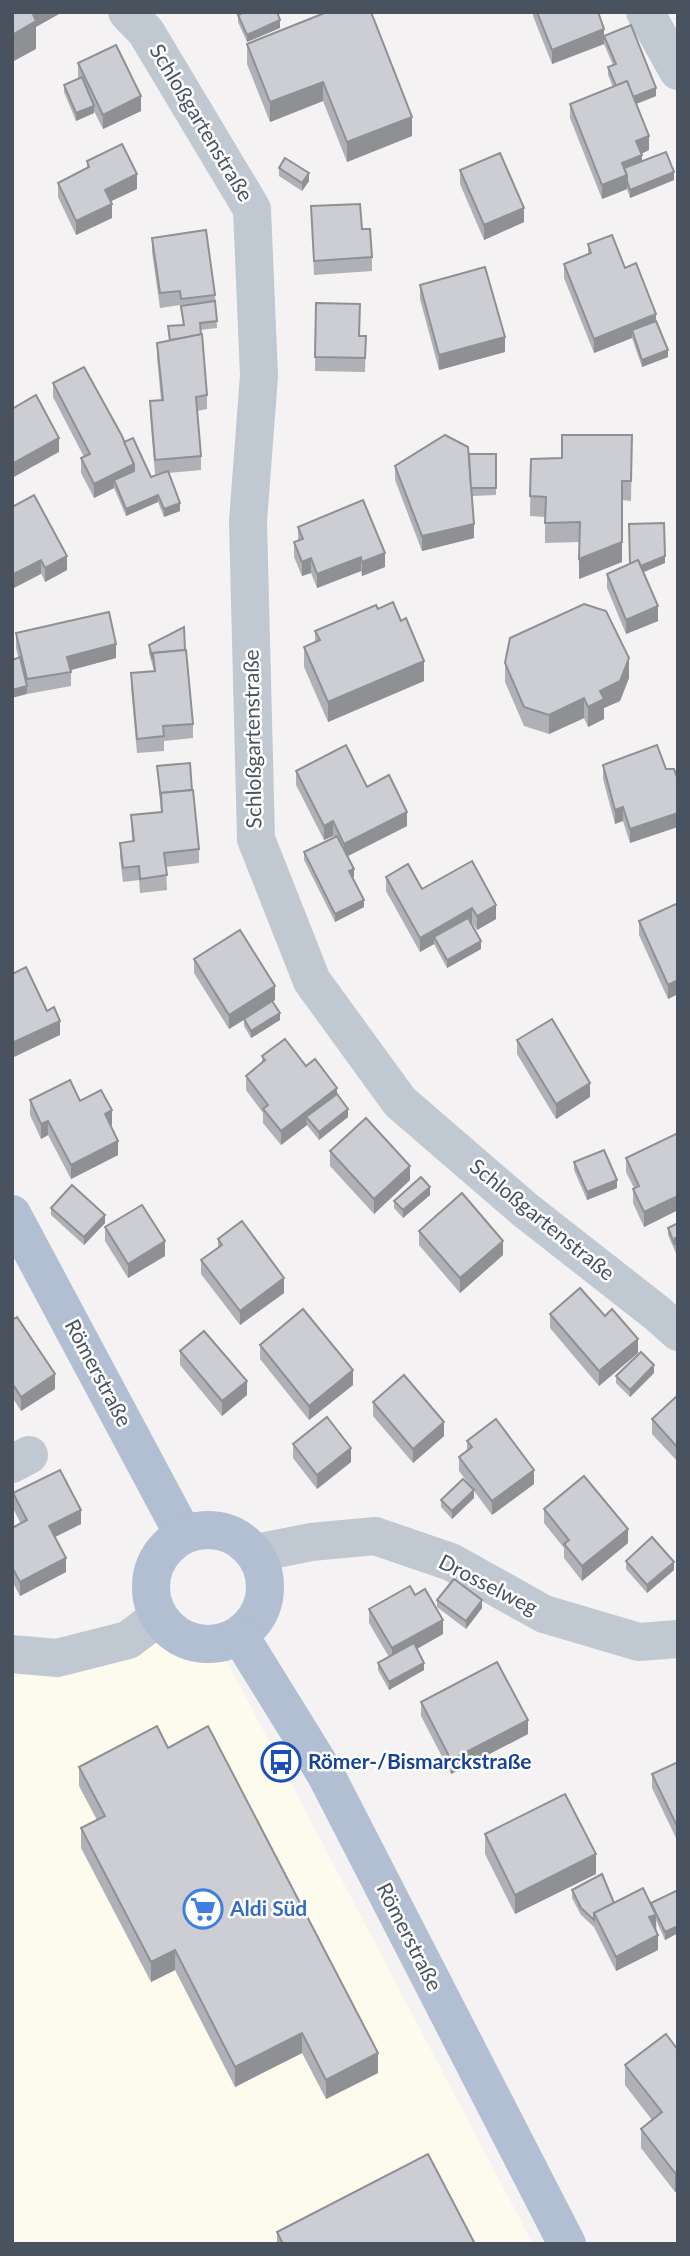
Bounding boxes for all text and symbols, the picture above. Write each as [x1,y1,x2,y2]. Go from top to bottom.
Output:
street label: Schloßgartenstraße [145,39,259,205]
street label: Schloßgartenstraße [237,649,266,829]
street label: Schloßgartenstraße [465,1153,620,1285]
street label: Römerstraße [61,1314,138,1430]
street label: Drosselweg [435,1548,542,1619]
bus stop icon: Römer-/Bismarckstraße [260,1741,302,1783]
place label: Römer-/Bismarckstraße [308,1748,532,1773]
street label: Römerstraße [372,1878,448,1995]
supermarket icon: Aldi Süd [182,1888,224,1930]
place label: Aldi Süd [229,1895,307,1920]

